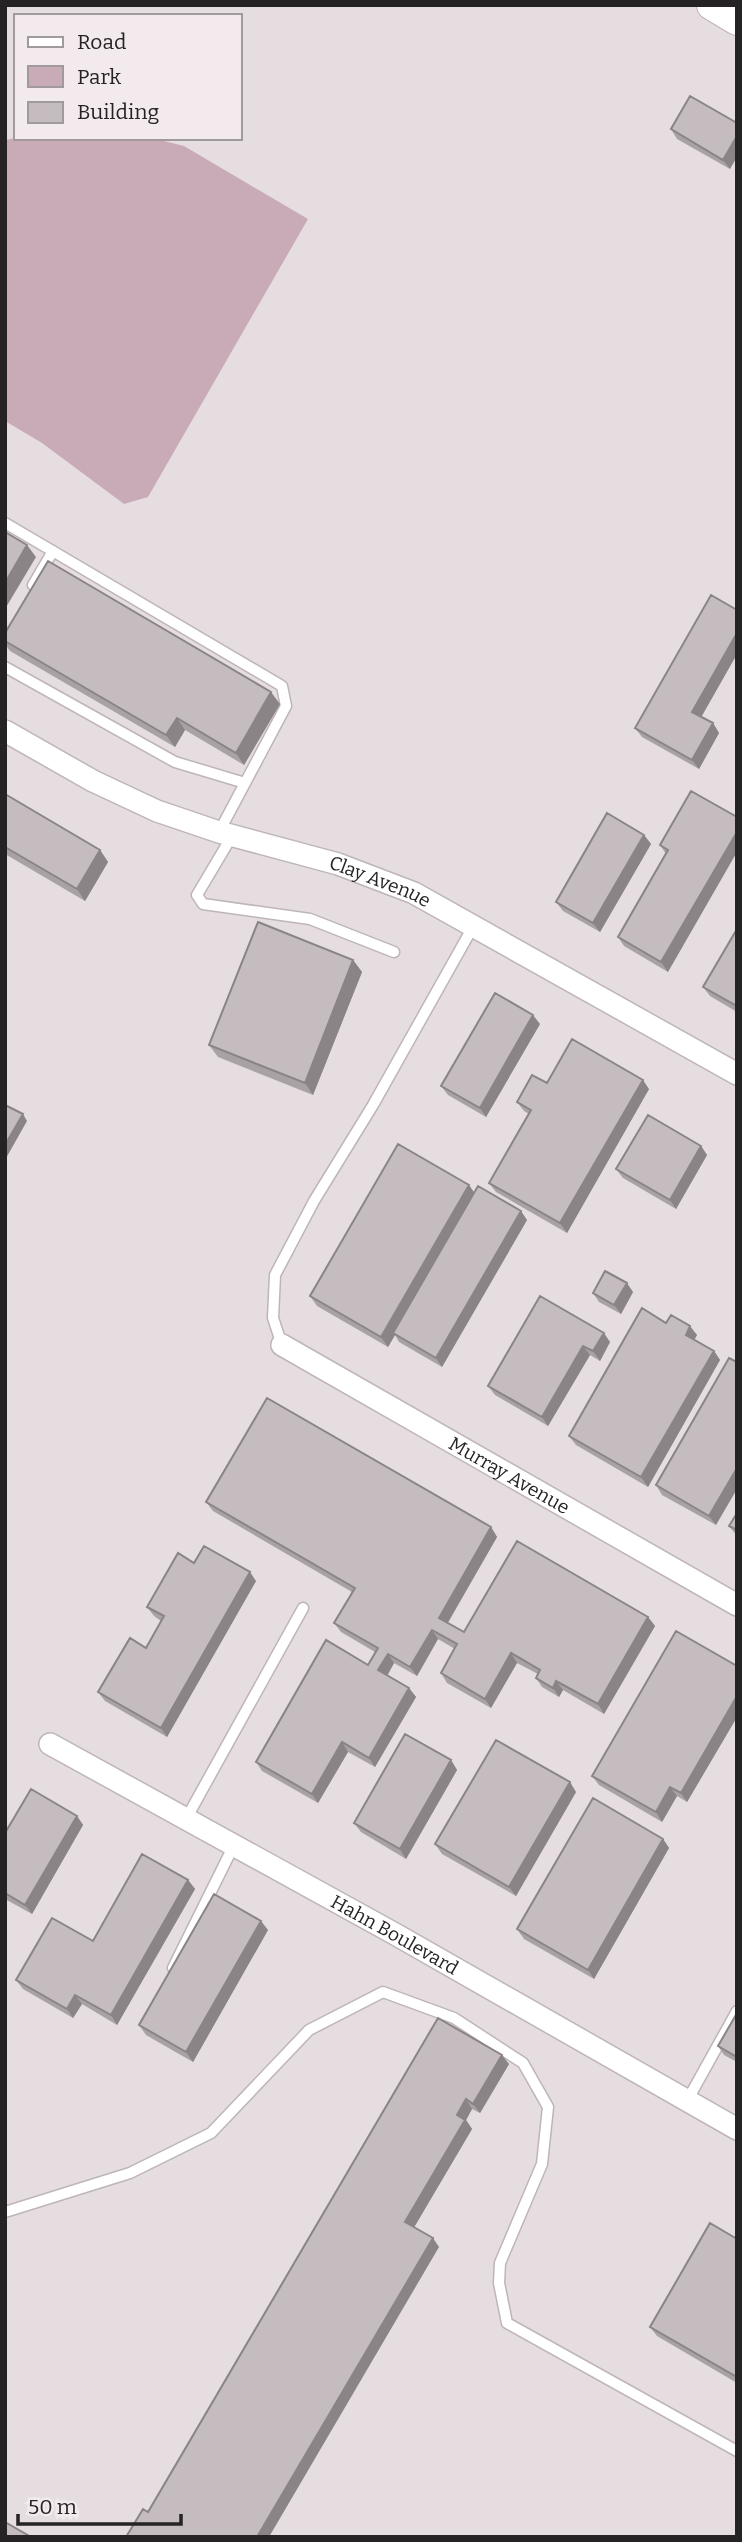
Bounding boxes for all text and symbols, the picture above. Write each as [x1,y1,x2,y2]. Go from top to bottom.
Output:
legend [14,14,242,140]
text: Road [77,29,126,55]
text: Park [77,64,121,90]
text: Building [77,99,160,125]
street label: Clay Avenue [327,851,435,912]
street label: Murray Avenue [445,1432,574,1519]
street label: Hahn Boulevard [327,1890,462,1980]
scale bar [18,2482,180,2526]
text: 50 m [28,2494,77,2520]

